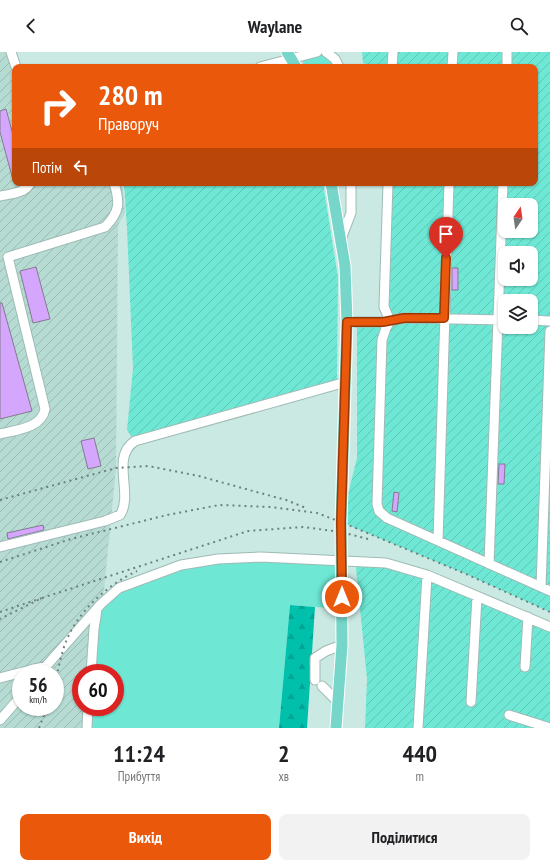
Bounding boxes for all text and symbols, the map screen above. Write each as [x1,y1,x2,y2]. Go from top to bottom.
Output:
icon: back [20,15,42,37]
text: Waylane [248,15,302,38]
icon: search [508,15,530,37]
text: 280 m [98,76,162,113]
icon: right [32,80,84,132]
text: Праворуч [98,112,159,135]
icon: left [70,156,92,178]
text: Потім [32,158,62,177]
north arrow [498,198,538,238]
map controls [498,198,538,334]
pin [429,217,463,258]
icon: arrive [435,223,457,245]
button: sound [498,246,538,286]
button: layers [498,294,538,334]
position arrow [321,576,363,618]
speed limit sign: 60 [72,664,124,716]
text: 56 [28,672,48,698]
text: km/h [29,693,47,706]
text: 11:24 [113,738,165,769]
text: 2 [278,738,289,769]
text: 440 [403,738,437,769]
text: Прибуття [118,768,160,785]
text: хв [278,768,289,785]
text: m [415,768,424,785]
button: Вихід [20,814,271,860]
button: Поділитися [279,814,530,860]

